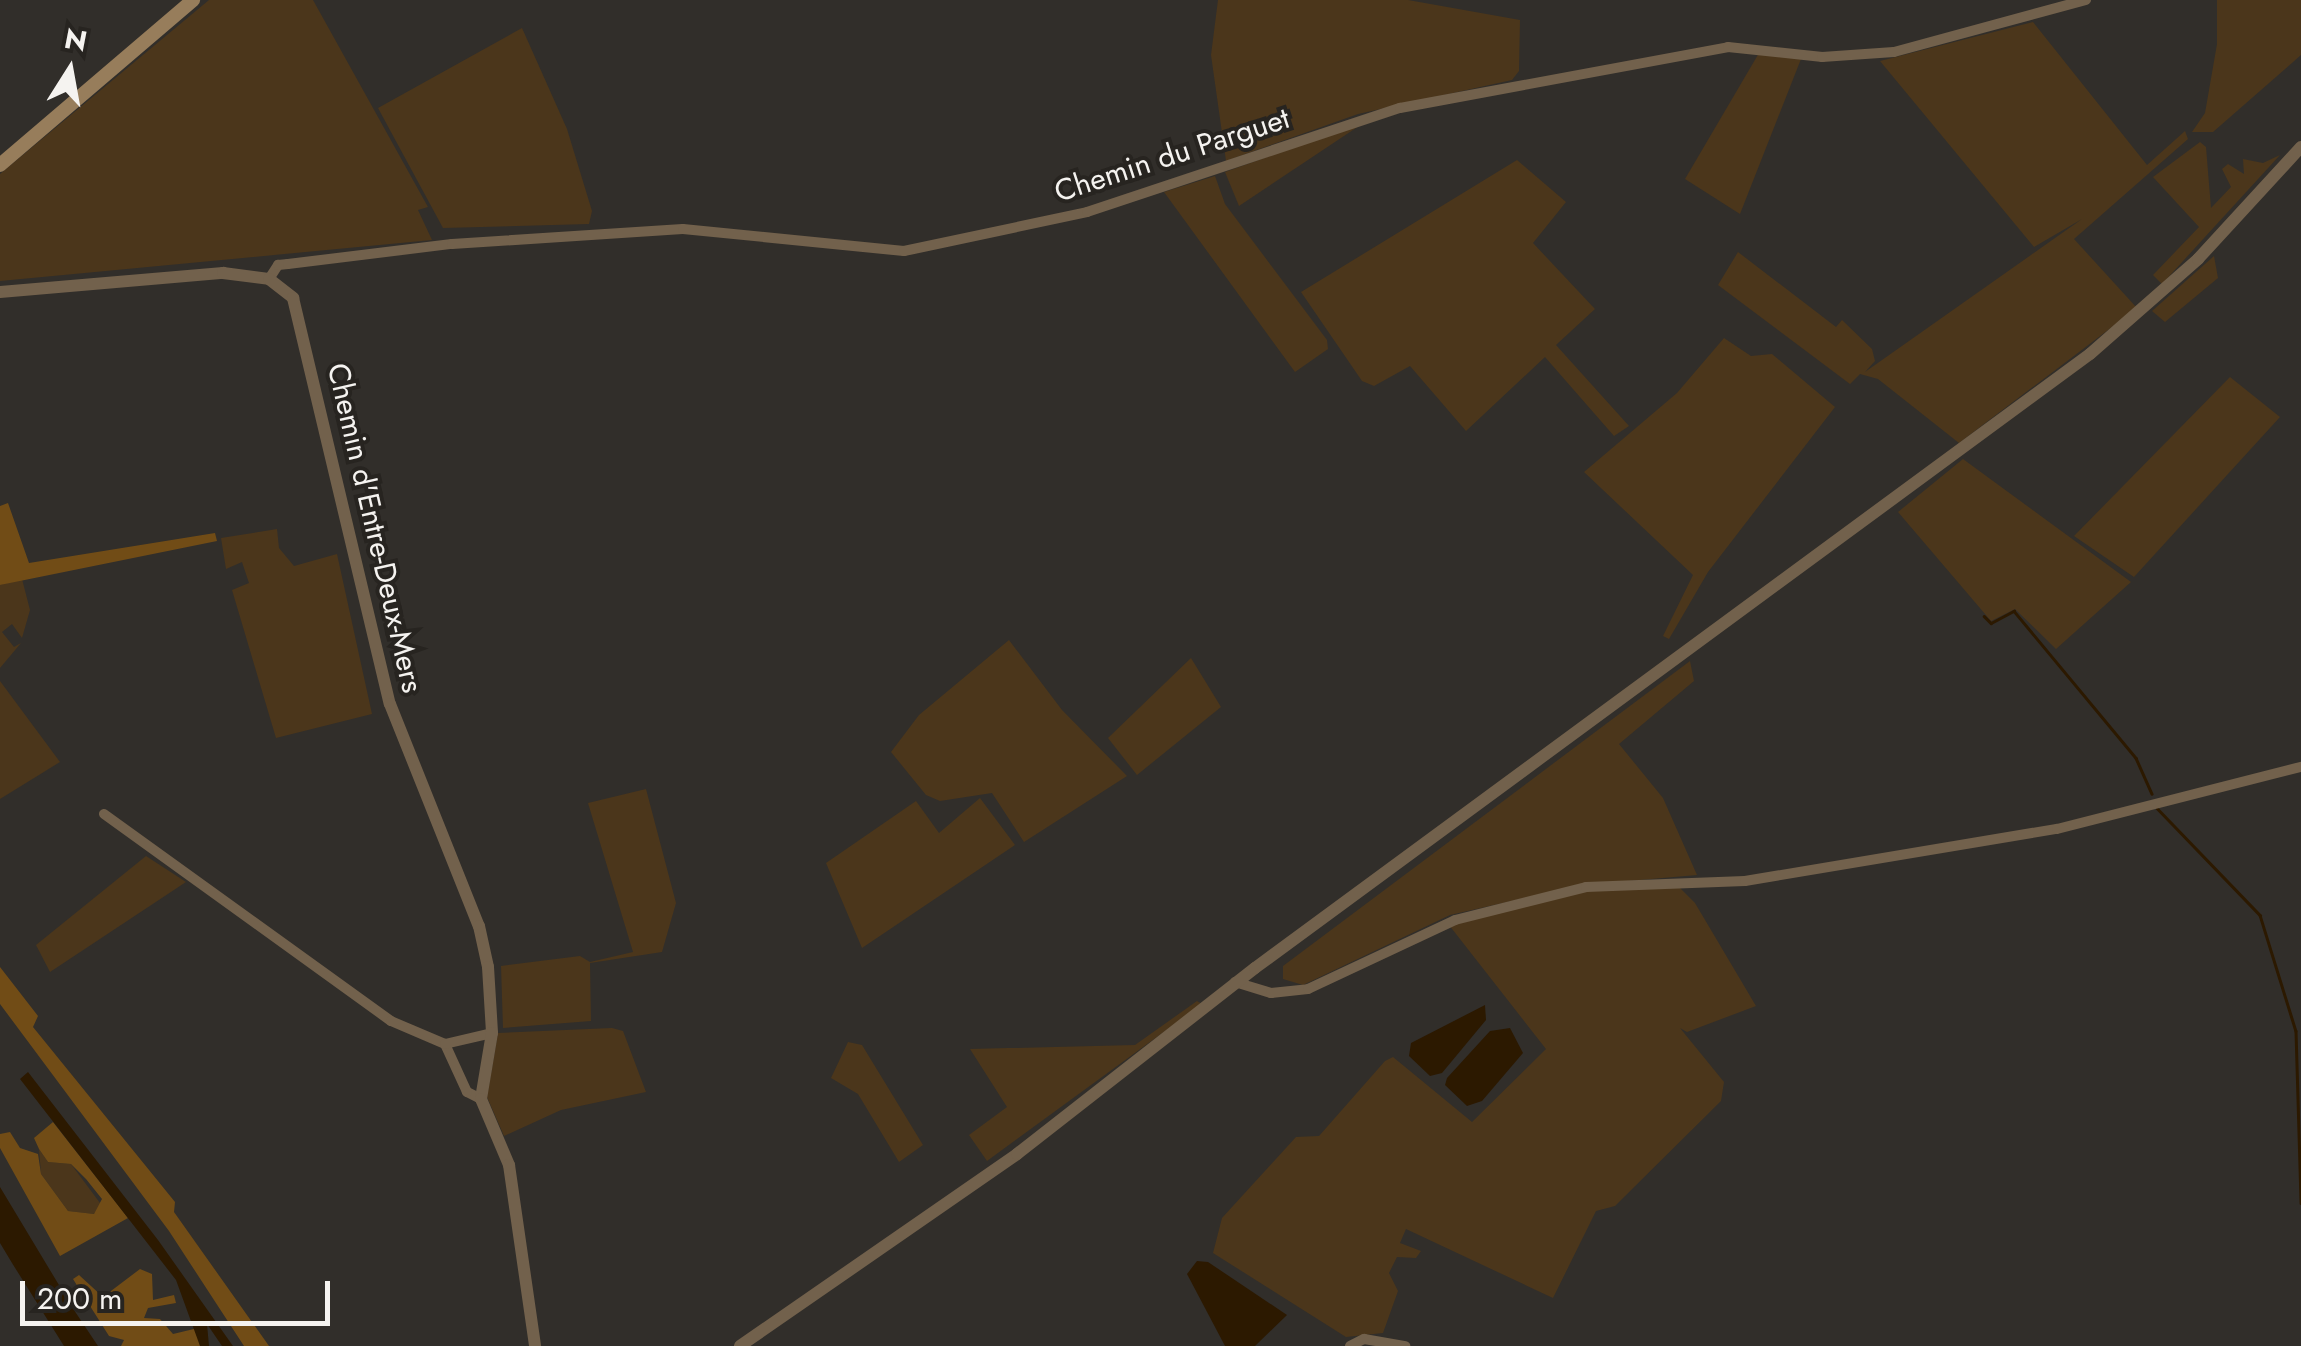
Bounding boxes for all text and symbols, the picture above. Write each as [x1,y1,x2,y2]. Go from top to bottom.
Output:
text: N [61,18,91,62]
north arrow [20,20,120,120]
street label: Chemin du Parguet [1050,100,1294,210]
street label: Chemin d'Entre-Deux-Mers [320,360,430,696]
scale bar [25,1261,335,1323]
text: 200 m [37,1277,122,1320]

